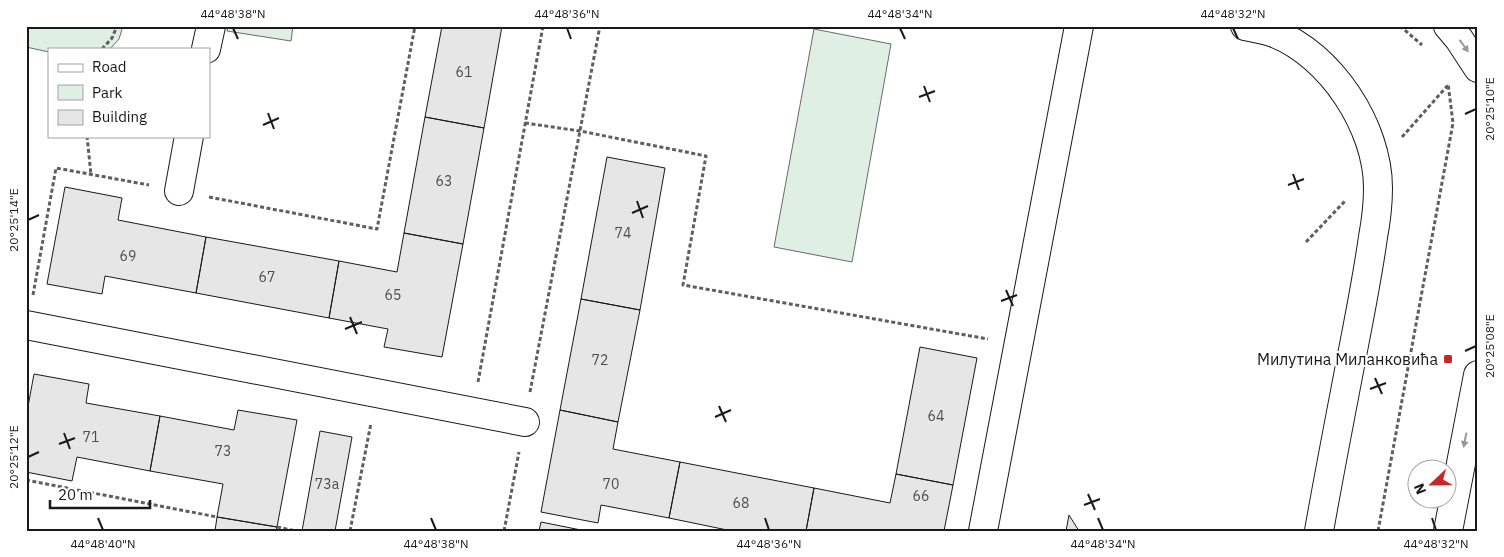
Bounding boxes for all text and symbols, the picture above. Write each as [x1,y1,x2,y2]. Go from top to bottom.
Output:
text: 44°48'38"N [200,6,266,21]
text: 44°48'36"N [534,6,600,21]
text: 44°48'34"N [867,6,933,21]
text: 44°48'32"N [1200,6,1266,21]
one-way arrow [1459,39,1469,53]
legend [48,48,210,138]
text: Road [92,57,127,76]
house number: 61 [456,63,472,81]
text: 20°25'10"E [1482,77,1497,141]
text: Park [92,83,122,102]
text: Building [92,107,147,126]
house number: 63 [436,172,452,190]
text: 20°25'14"E [6,188,21,252]
house number: 74 [615,224,631,242]
house number: 69 [120,247,136,265]
house number: 67 [259,268,275,286]
house number: 65 [385,286,401,304]
text: 20°25'08"E [1482,314,1497,378]
place label: Милутина Миланковића [1257,349,1438,369]
house number: 72 [592,351,608,369]
marker: Милутина Миланковића [1442,353,1454,365]
house number: 64 [928,407,944,425]
text: 20°25'12"E [6,425,21,489]
house number: 71 [83,428,99,446]
one-way arrow [1461,433,1469,449]
house number: 73 [215,442,231,460]
north arrow [1406,460,1456,510]
house number: 73a [315,475,340,493]
house number: 70 [603,475,619,493]
scale bar [50,477,150,509]
text: N [1410,481,1430,497]
text: 20 m [58,485,93,504]
house number: 66 [913,487,929,505]
house number: 68 [733,494,749,512]
text: 44°48'40"N [70,536,136,551]
text: 44°48'38"N [403,536,469,551]
text: 44°48'36"N [736,536,802,551]
text: 44°48'34"N [1070,536,1136,551]
text: 44°48'32"N [1403,536,1469,551]

